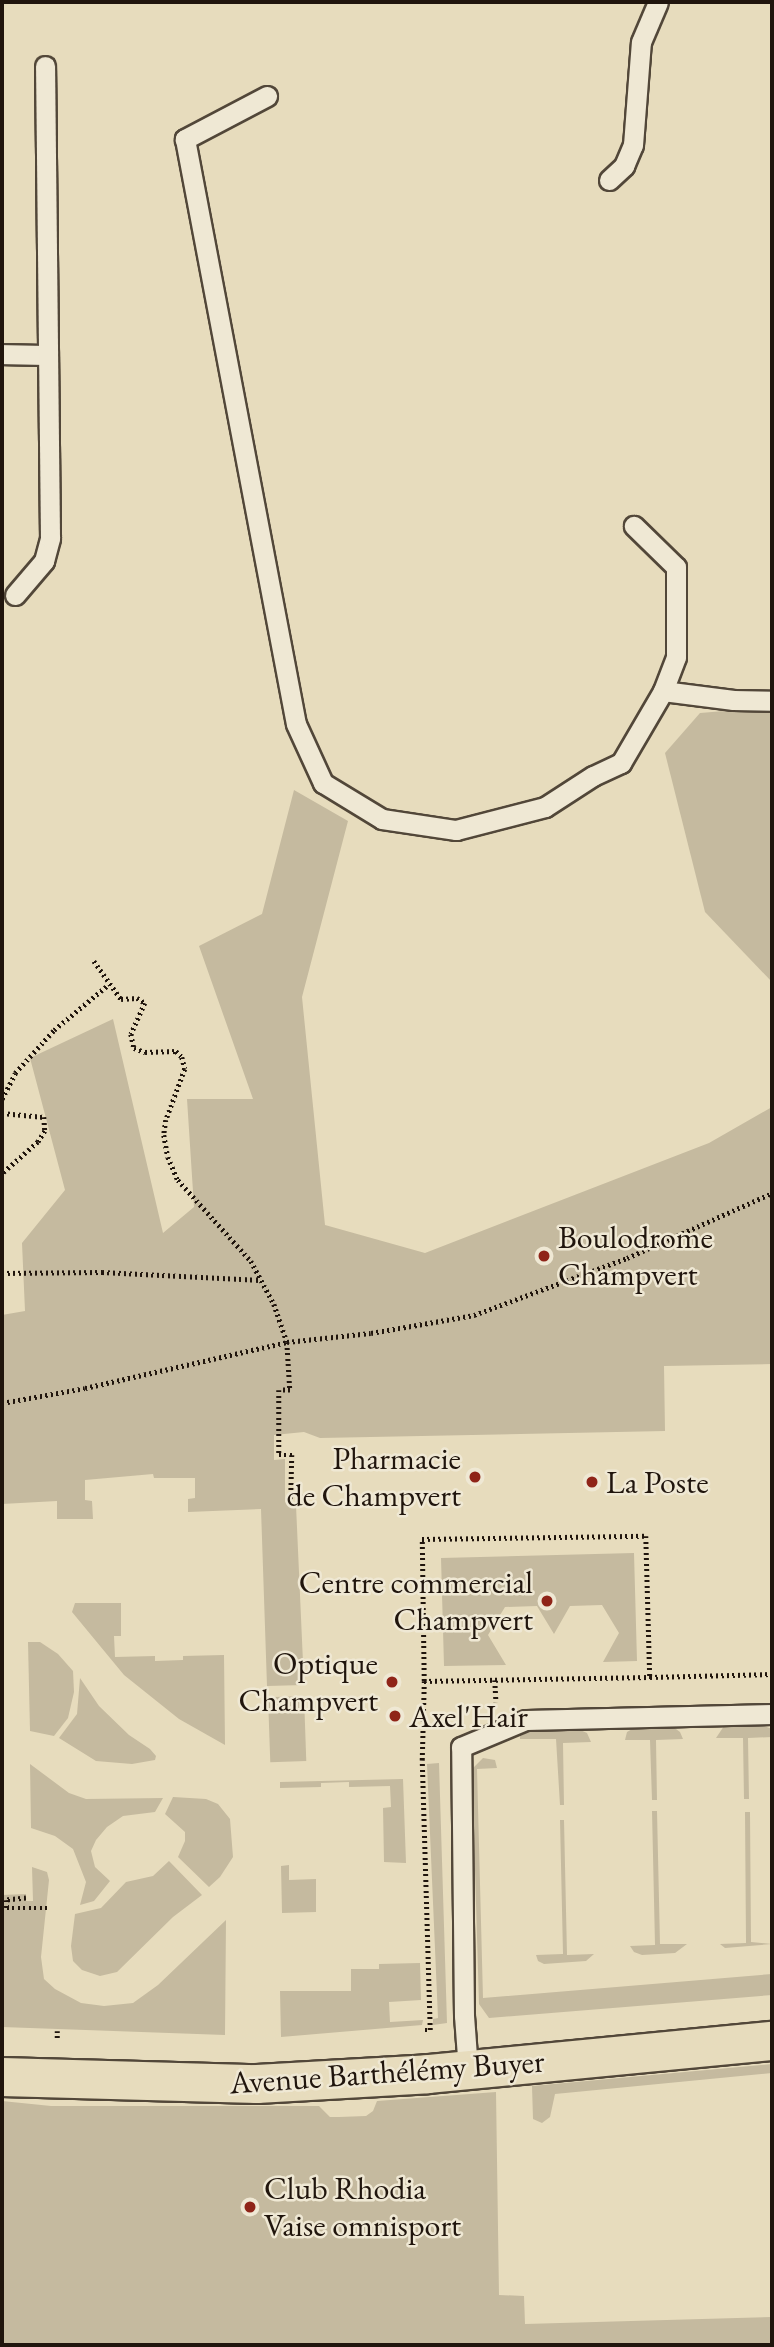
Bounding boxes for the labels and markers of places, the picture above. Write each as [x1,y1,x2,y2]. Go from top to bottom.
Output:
place label: Boulodrome Champvert [558,1219,713,1294]
marker: Boulodrome Champvert [536,1248,552,1264]
place label: Pharmacie de Champvert [287,1440,461,1515]
place label: La Poste [606,1463,709,1501]
marker: Pharmacie de Champvert [467,1469,483,1485]
marker: La Poste [584,1474,600,1490]
place label: Centre commercial Champvert [299,1564,533,1639]
marker: Centre commercial Champvert [539,1593,555,1609]
place label: Optique Champvert [239,1645,378,1720]
marker: Optique Champvert [384,1674,400,1690]
place label: Axel'Hair [409,1697,528,1735]
marker: Axel'Hair [387,1708,403,1724]
place label: Club Rhodia Vaise omnisport [264,2170,461,2245]
marker: Club Rhodia Vaise omnisport [242,2199,258,2215]

